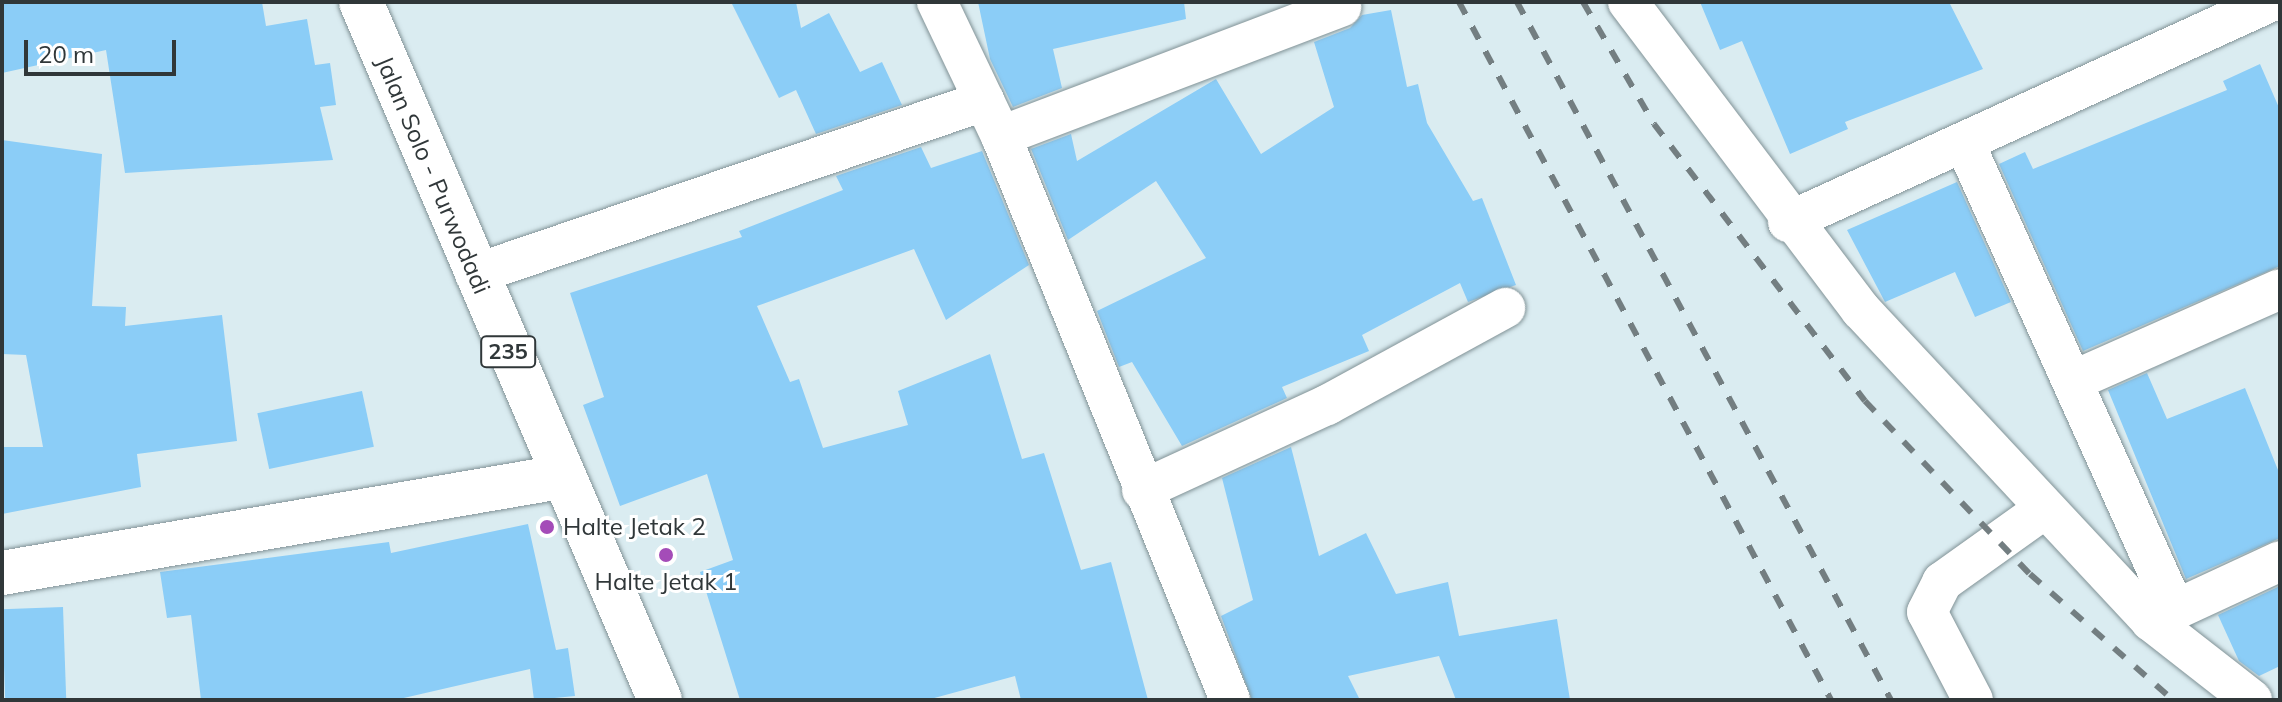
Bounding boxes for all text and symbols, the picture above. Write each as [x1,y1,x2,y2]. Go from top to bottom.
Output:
scale bar [28,24,180,74]
text: 20 m [38,39,94,69]
street label: Jalan Solo - Purwodadi [370,52,496,298]
road number: 235 [480,334,536,370]
place label: Halte Jetak 2 [563,513,706,541]
marker: Halte Jetak 2 [538,518,556,536]
marker: Halte Jetak 1 [657,546,675,564]
place label: Halte Jetak 1 [595,568,737,596]

